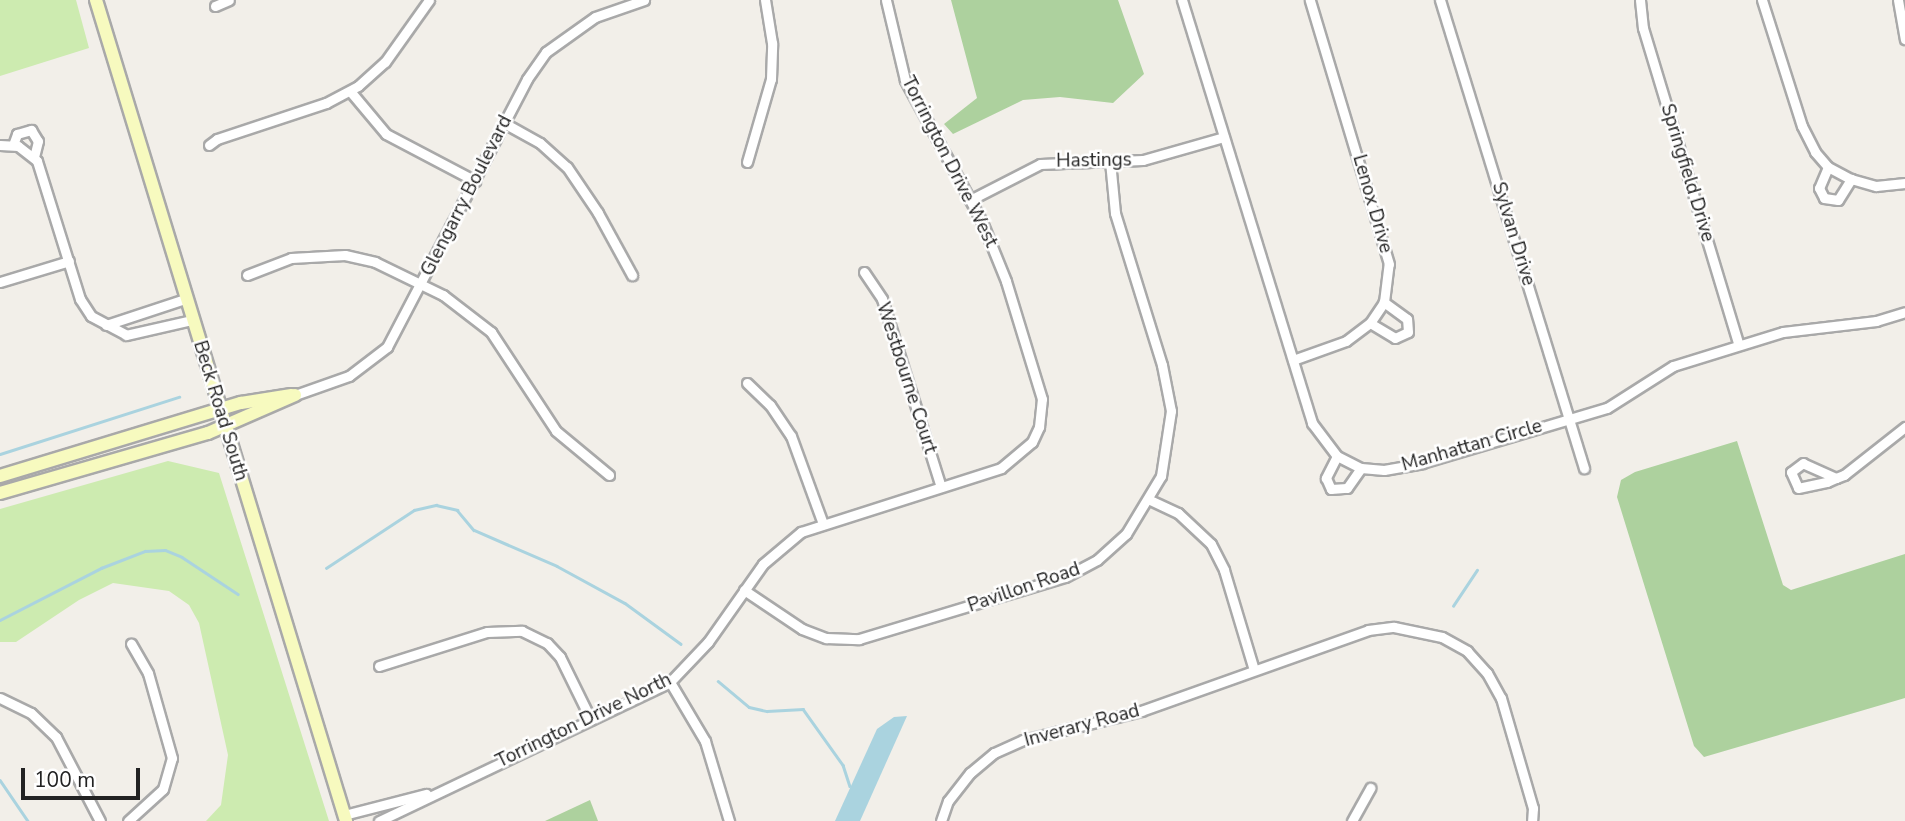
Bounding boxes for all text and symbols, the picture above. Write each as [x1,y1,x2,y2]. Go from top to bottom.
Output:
street label: Torrington Drive West [896,73,1002,251]
street label: Springfield Drive [1655,101,1719,245]
street label: Glengarry Boulevard [417,112,517,280]
street label: Hastings [1056,149,1132,173]
street label: Lenox Drive [1347,152,1397,256]
street label: Sylvan Drive [1486,179,1540,289]
street label: Westbourne Court [871,299,941,457]
street label: Beck Road South [188,338,252,484]
street label: Manhattan Circle [1399,415,1545,477]
street label: Pavillon Road [965,558,1083,618]
street label: Torrington Drive North [492,669,676,773]
street label: Inverary Road [1022,700,1142,752]
scale bar [24,754,144,798]
text: 100 m [34,766,95,794]

